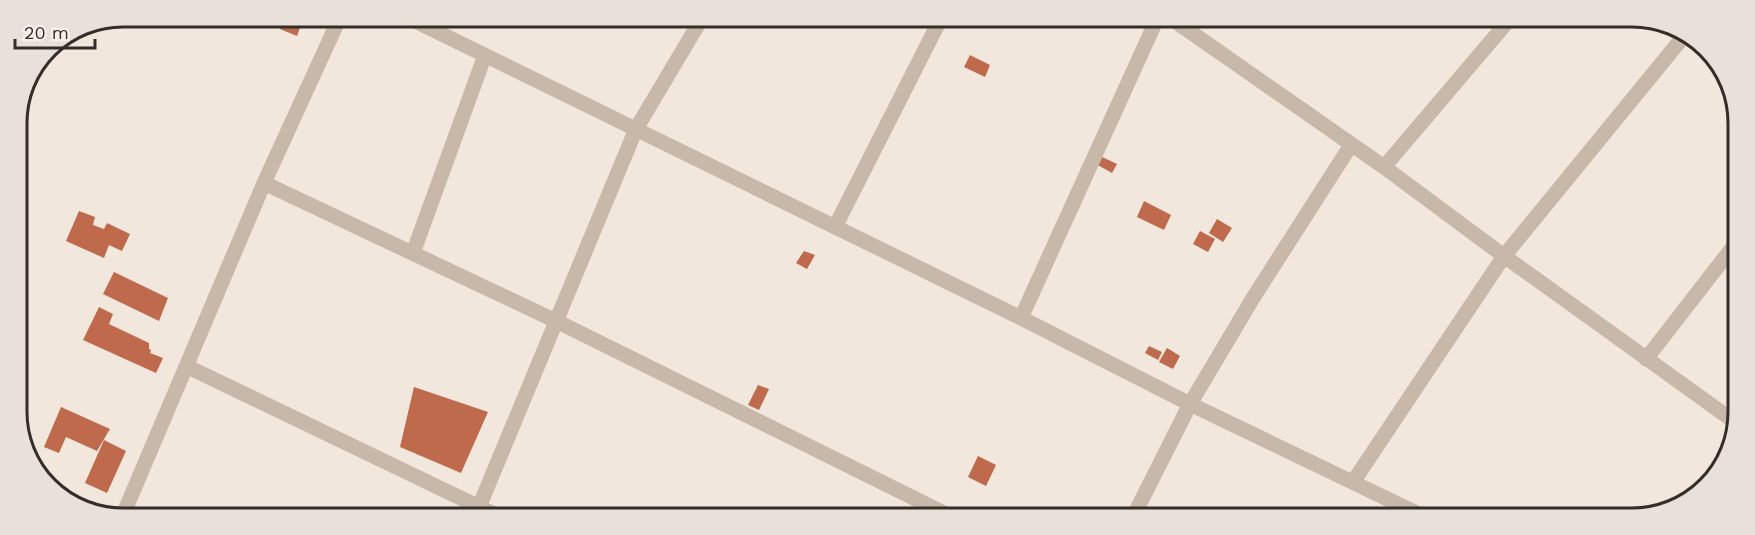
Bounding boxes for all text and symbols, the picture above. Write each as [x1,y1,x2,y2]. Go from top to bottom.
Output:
scale bar [15,12,94,50]
text: 20 m [24,22,69,43]

